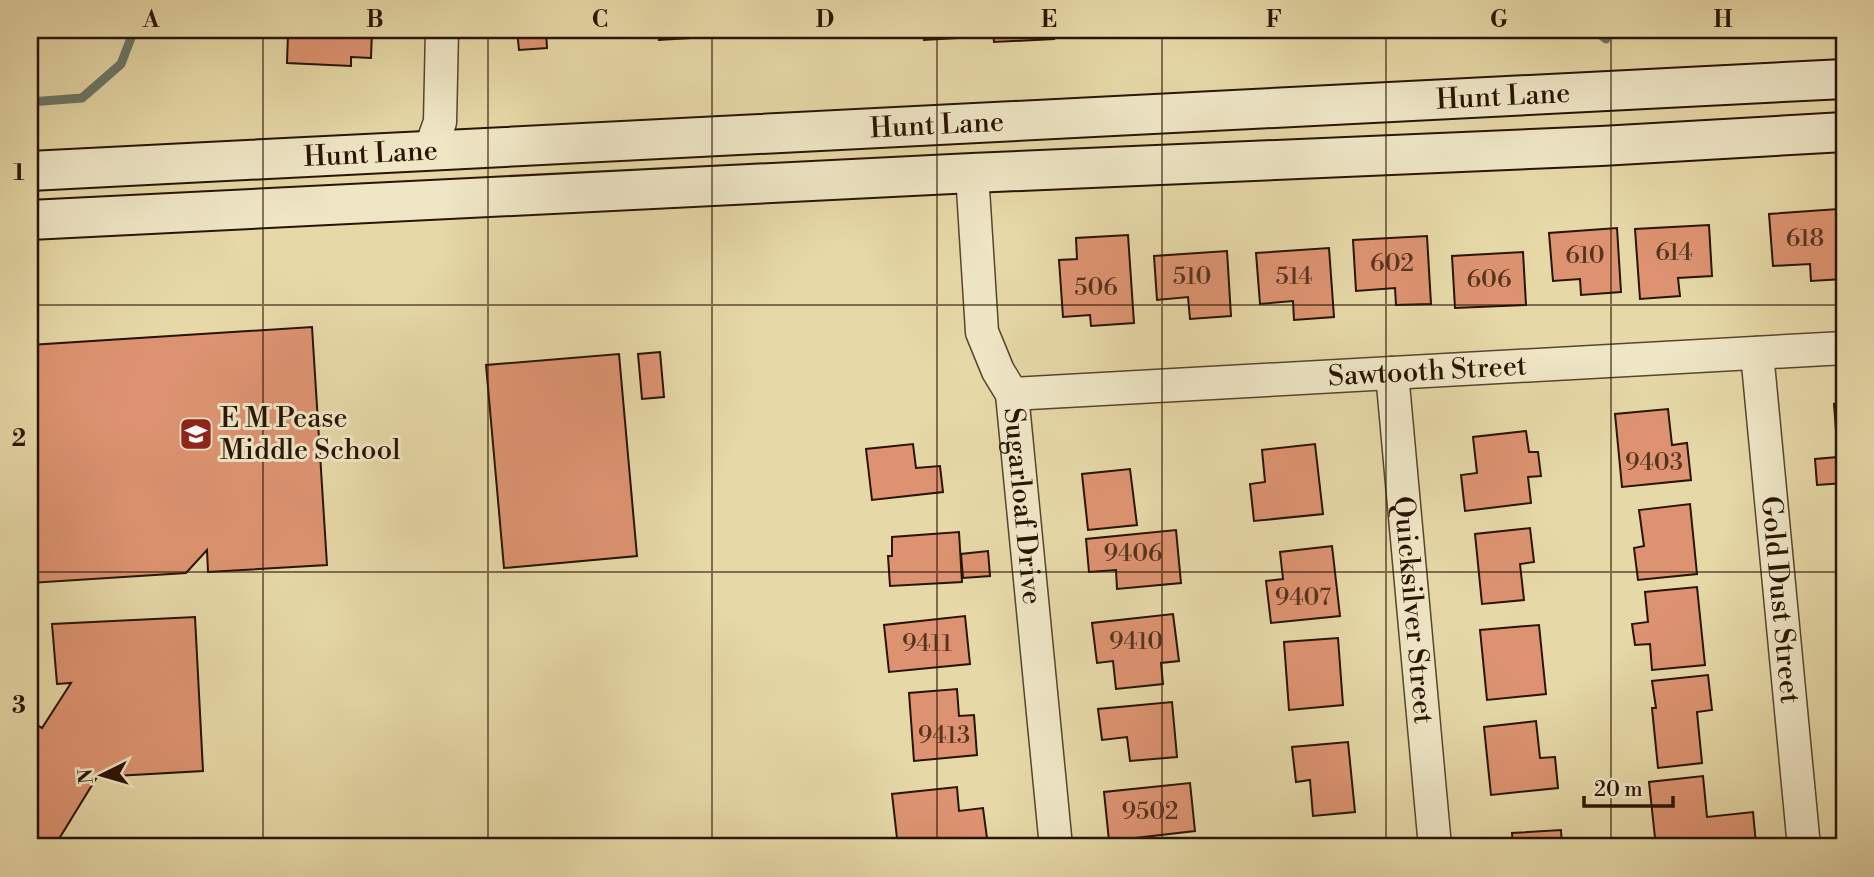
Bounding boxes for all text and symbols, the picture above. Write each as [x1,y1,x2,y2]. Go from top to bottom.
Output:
text: A [142,6,160,34]
text: B [366,6,384,34]
text: C [592,6,608,34]
text: D [816,6,834,34]
text: E [1041,6,1057,34]
text: F [1266,6,1282,34]
text: G [1490,6,1508,34]
text: H [1714,6,1733,34]
street label: Hunt Lane [1435,75,1571,117]
street label: Hunt Lane [869,104,1005,146]
street label: Hunt Lane [303,133,439,175]
text: 1 [13,159,25,187]
house number: 618 [1786,224,1824,254]
house number: 614 [1655,238,1693,268]
house number: 610 [1565,241,1605,271]
house number: 602 [1370,249,1414,279]
house number: 510 [1173,262,1211,292]
house number: 514 [1276,262,1312,292]
house number: 606 [1467,265,1512,295]
house number: 506 [1074,273,1118,303]
street label: Sawtooth Street [1327,348,1528,394]
place label: E M Pease Middle School [220,401,400,468]
street label: Sugarloaf Drive [996,406,1050,606]
school or university icon: E M Pease Middle School [177,415,215,453]
text: 2 [12,425,26,453]
house number: 9403 [1625,448,1683,478]
street label: Quicksilver Street [1386,495,1441,726]
street label: Gold Dust Street [1753,495,1808,705]
house number: 9406 [1103,539,1163,569]
house number: 9407 [1275,583,1331,613]
house number: 9410 [1109,627,1163,657]
house number: 9411 [902,629,953,659]
text: 3 [12,692,26,720]
house number: 9413 [918,721,970,751]
north arrow [66,740,136,810]
scale bar [1584,765,1673,809]
text: N [73,768,99,785]
text: 20 m [1594,777,1643,803]
house number: 9502 [1122,797,1178,827]

